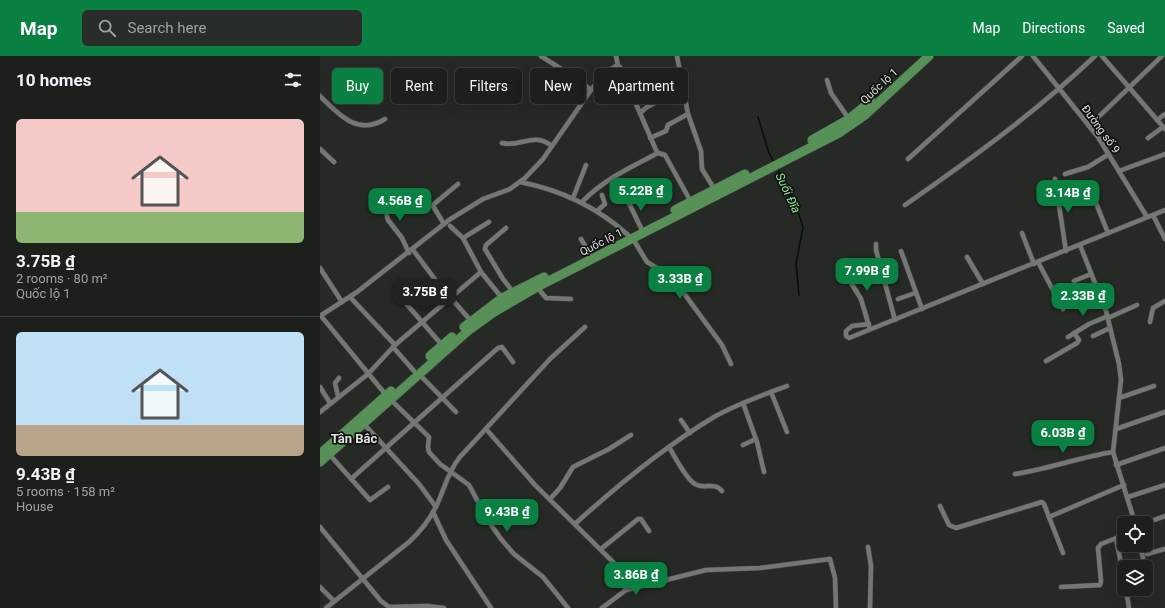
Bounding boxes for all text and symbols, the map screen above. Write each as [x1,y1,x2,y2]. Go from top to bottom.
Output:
search box [82,10,362,46]
text: Map [20,17,58,40]
icon: search [96,17,118,39]
text: Search here [128,19,206,37]
text: Map [973,20,1000,36]
text: Directions [1022,20,1085,36]
text: Saved [1107,20,1145,36]
street label: Quốc lộ 1 [858,66,901,107]
chip: Buy [332,68,383,104]
chip: Rent [391,68,447,104]
chip: Filters [455,68,522,104]
chip: New [530,68,586,104]
chip: Apartment [594,68,688,104]
icon: filters [282,69,304,91]
text: 10 homes [16,70,92,90]
street label: Đường số 9 [1079,103,1122,156]
icon: home [124,145,196,217]
water label: Suối Đĩa [773,171,803,215]
pin: 5.22B ₫ [604,178,678,212]
pin: 3.14B ₫ [1031,180,1105,214]
text: 5.22B ₫ [618,183,664,198]
text: 3.14B ₫ [1045,185,1091,200]
pin: 4.56B ₫ [363,188,437,222]
text: 4.56B ₫ [377,193,423,208]
street label: Quốc lộ 1 [578,226,625,259]
text: 3.75B ₫ [16,251,75,271]
pin: 7.99B ₫ [830,258,904,292]
text: 7.99B ₫ [844,263,890,278]
pin: 3.33B ₫ [643,266,717,300]
text: 2 rooms · 80 m² [16,271,108,286]
text: 3.33B ₫ [657,271,703,286]
pin: 3.75B ₫ [388,279,462,313]
pin: 2.33B ₫ [1046,283,1120,317]
text: 3.75B ₫ [402,284,448,299]
text: Quốc lộ 1 [16,286,71,301]
text: 2.33B ₫ [1060,288,1106,303]
icon: home [124,358,196,430]
pin: 6.03B ₫ [1026,420,1100,454]
text: 6.03B ₫ [1040,425,1086,440]
district label: Tân Bắc [331,431,378,446]
text: 9.43B ₫ [16,464,75,484]
text: 5 rooms · 158 m² [16,484,115,499]
text: House [16,499,53,514]
pin: 9.43B ₫ [470,499,544,533]
text: 9.43B ₫ [484,504,530,519]
map controls [1117,516,1153,596]
button: locate [1117,516,1153,552]
button: layers [1117,560,1153,596]
pin: 3.86B ₫ [599,562,673,596]
text: 3.86B ₫ [613,567,659,582]

